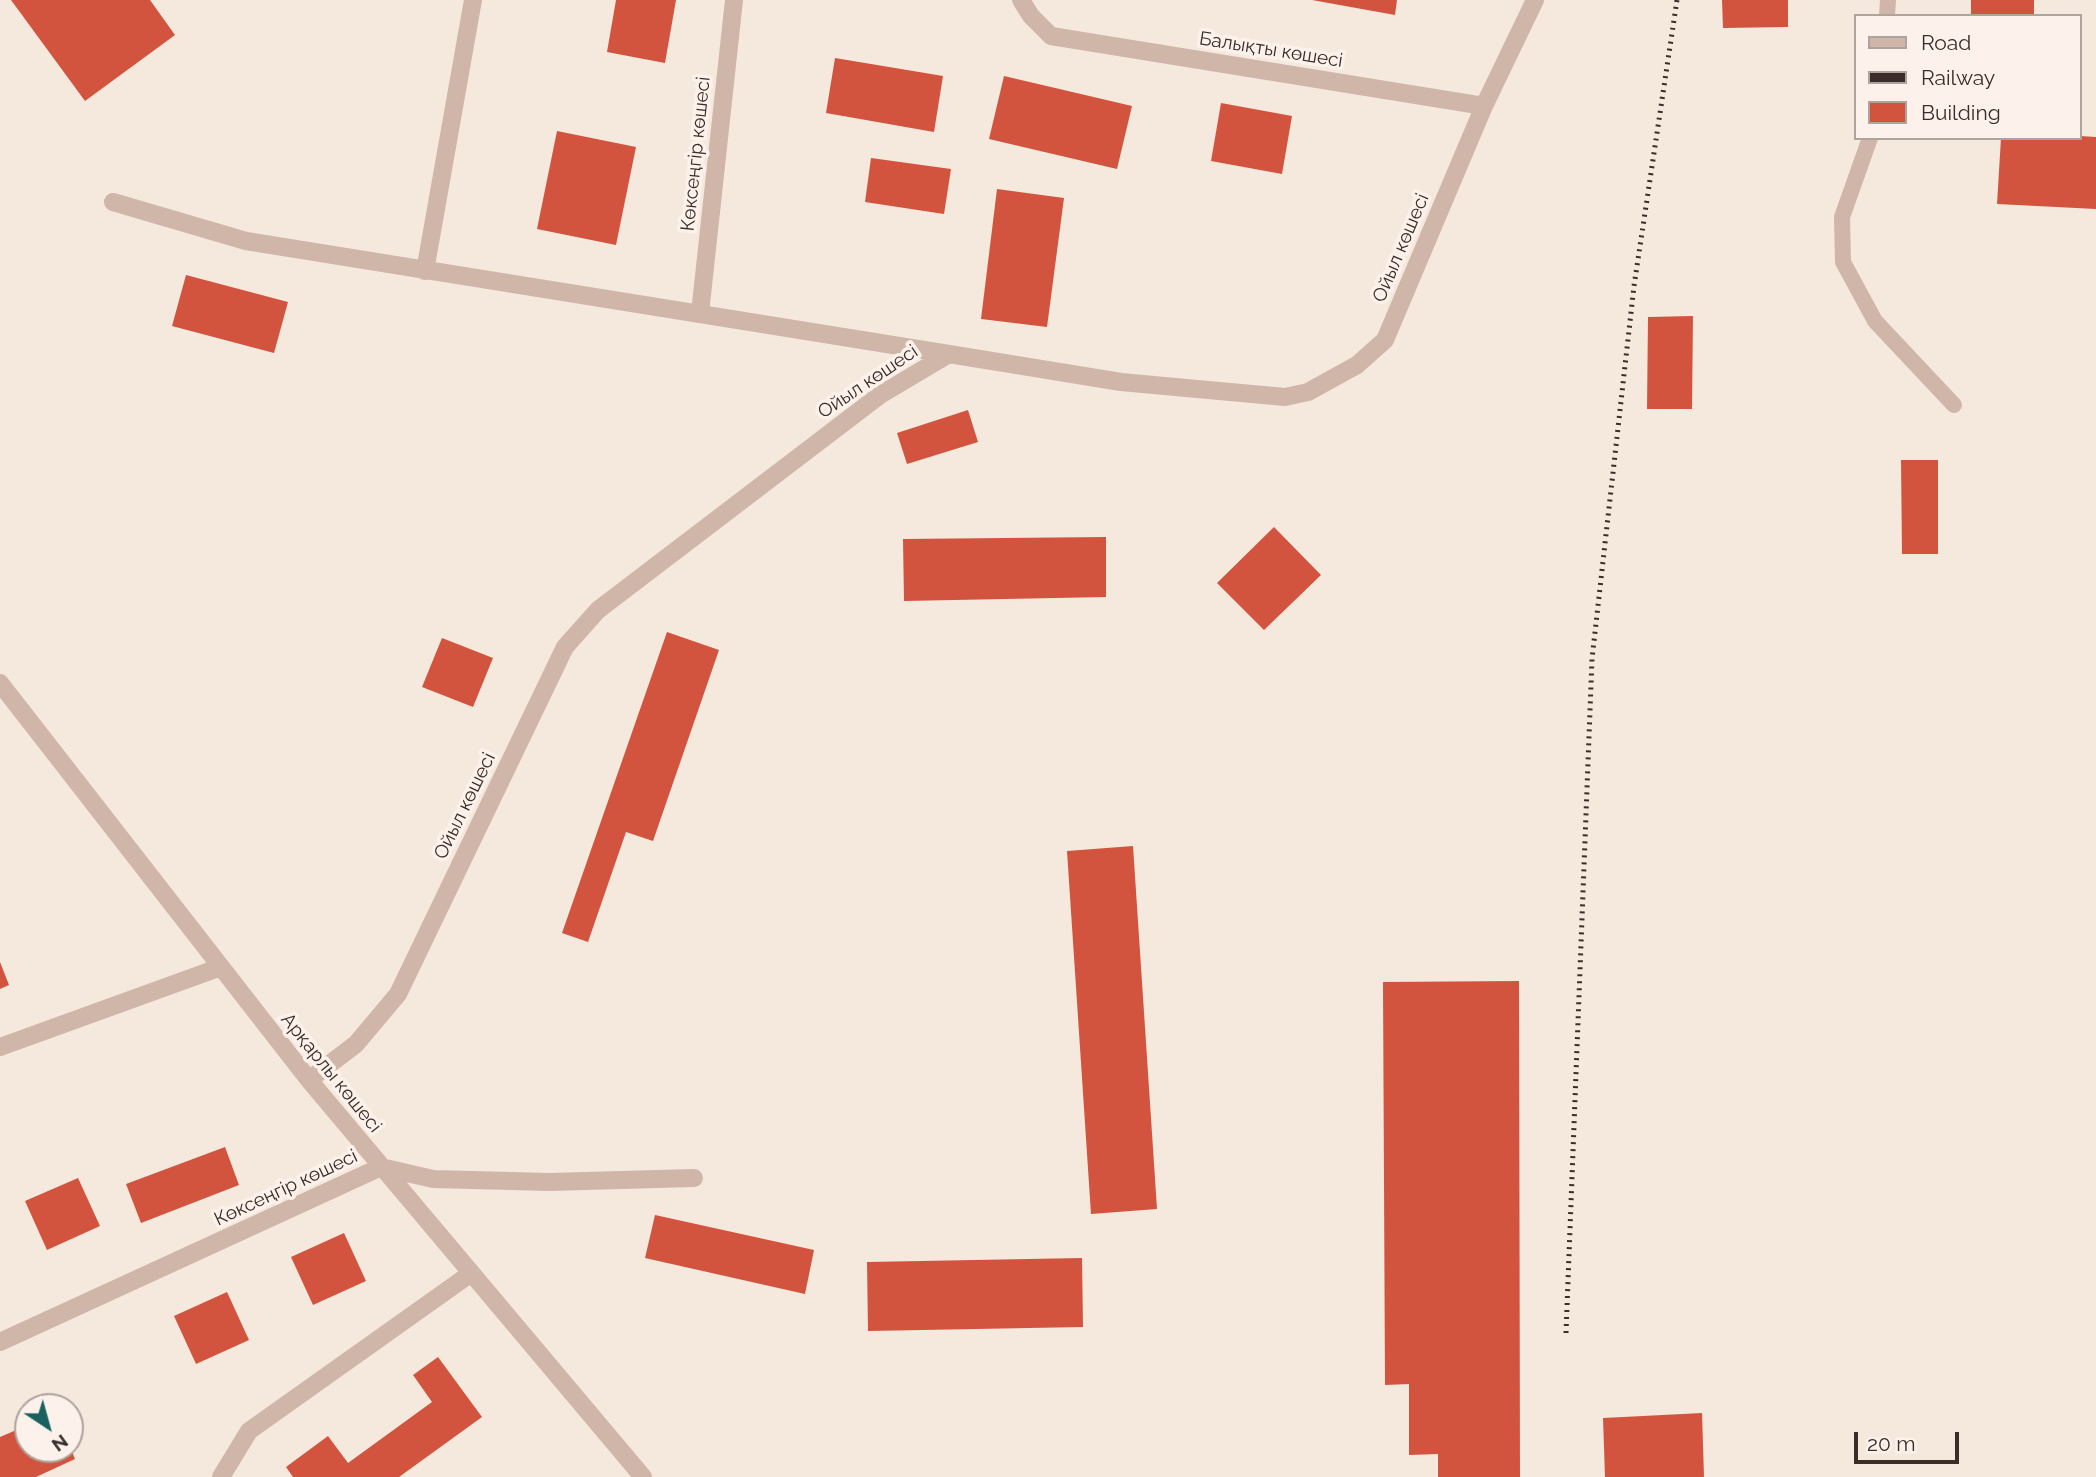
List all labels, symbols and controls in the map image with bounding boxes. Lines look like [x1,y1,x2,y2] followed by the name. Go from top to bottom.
[1854,14,2082,140] legend
[1198,27,1344,73] street label: Балықты көшесі
[1921,30,1971,55] text: Road
[1921,65,1995,90] text: Railway
[677,76,715,232] street label: Көксеңгір көшесі
[1921,100,2001,125] text: Building
[1368,190,1434,306] street label: Ойыл көшесі
[814,340,922,424] street label: Ойыл көшесі
[429,749,501,863] street label: Ойыл көшесі
[276,1009,386,1137] street label: Арқарлы көшесі
[211,1145,361,1231] street label: Көксеңгір көшесі
[14,1393,84,1463] north arrow
[1858,1418,1963,1462] scale bar
[48,1430,72,1457] text: N
[1867,1431,1915,1456] text: 20 m

